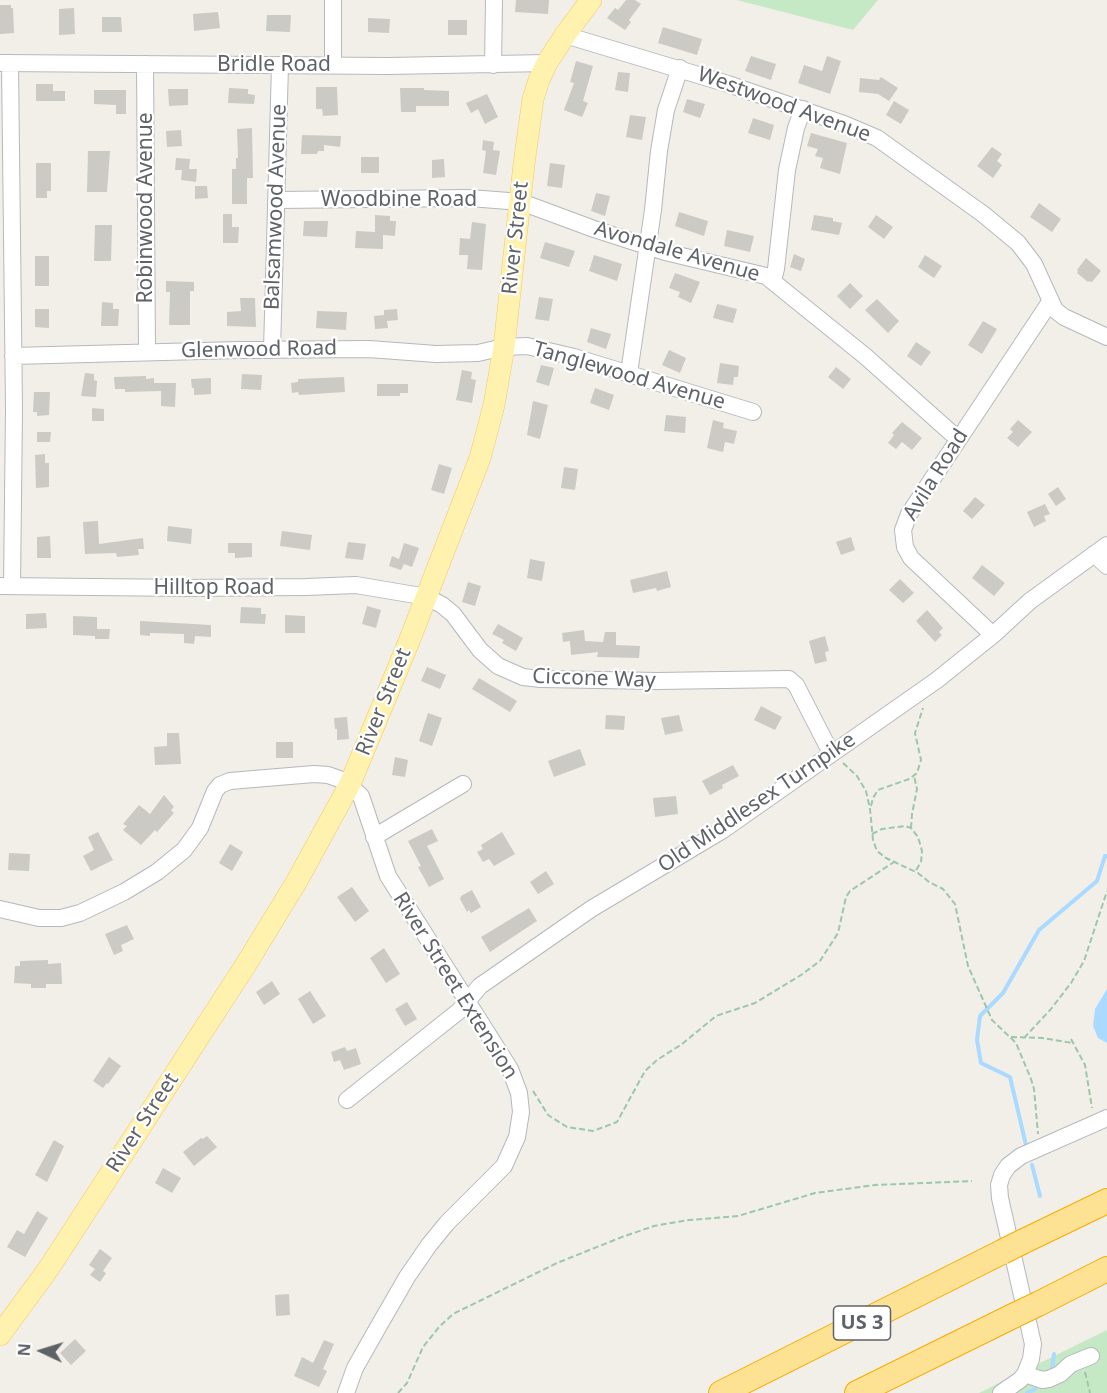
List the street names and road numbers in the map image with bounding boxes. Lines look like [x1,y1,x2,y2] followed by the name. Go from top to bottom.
[217,52,331,78] street label: Bridle Road
[694,62,874,148] street label: Westwood Avenue
[260,103,292,311] street label: Balsamwood Avenue
[133,112,159,304] street label: Robinwood Avenue
[498,180,534,296] street label: River Street
[321,187,477,213] street label: Woodbine Road
[591,216,763,288] street label: Avondale Avenue
[181,336,337,364] street label: Glenwood Road
[530,337,728,415] street label: Tanglewood Avenue
[898,425,974,525] street label: Avila Road
[154,575,274,601] street label: Hilltop Road
[351,645,417,759] street label: River Street
[532,664,656,694] street label: Ciccone Way
[654,728,860,878] street label: Old Middlesex Turnpike
[387,888,523,1084] street label: River Street Extension
[101,1068,185,1178] street label: River Street
[834,1306,890,1340] road number: US 3

